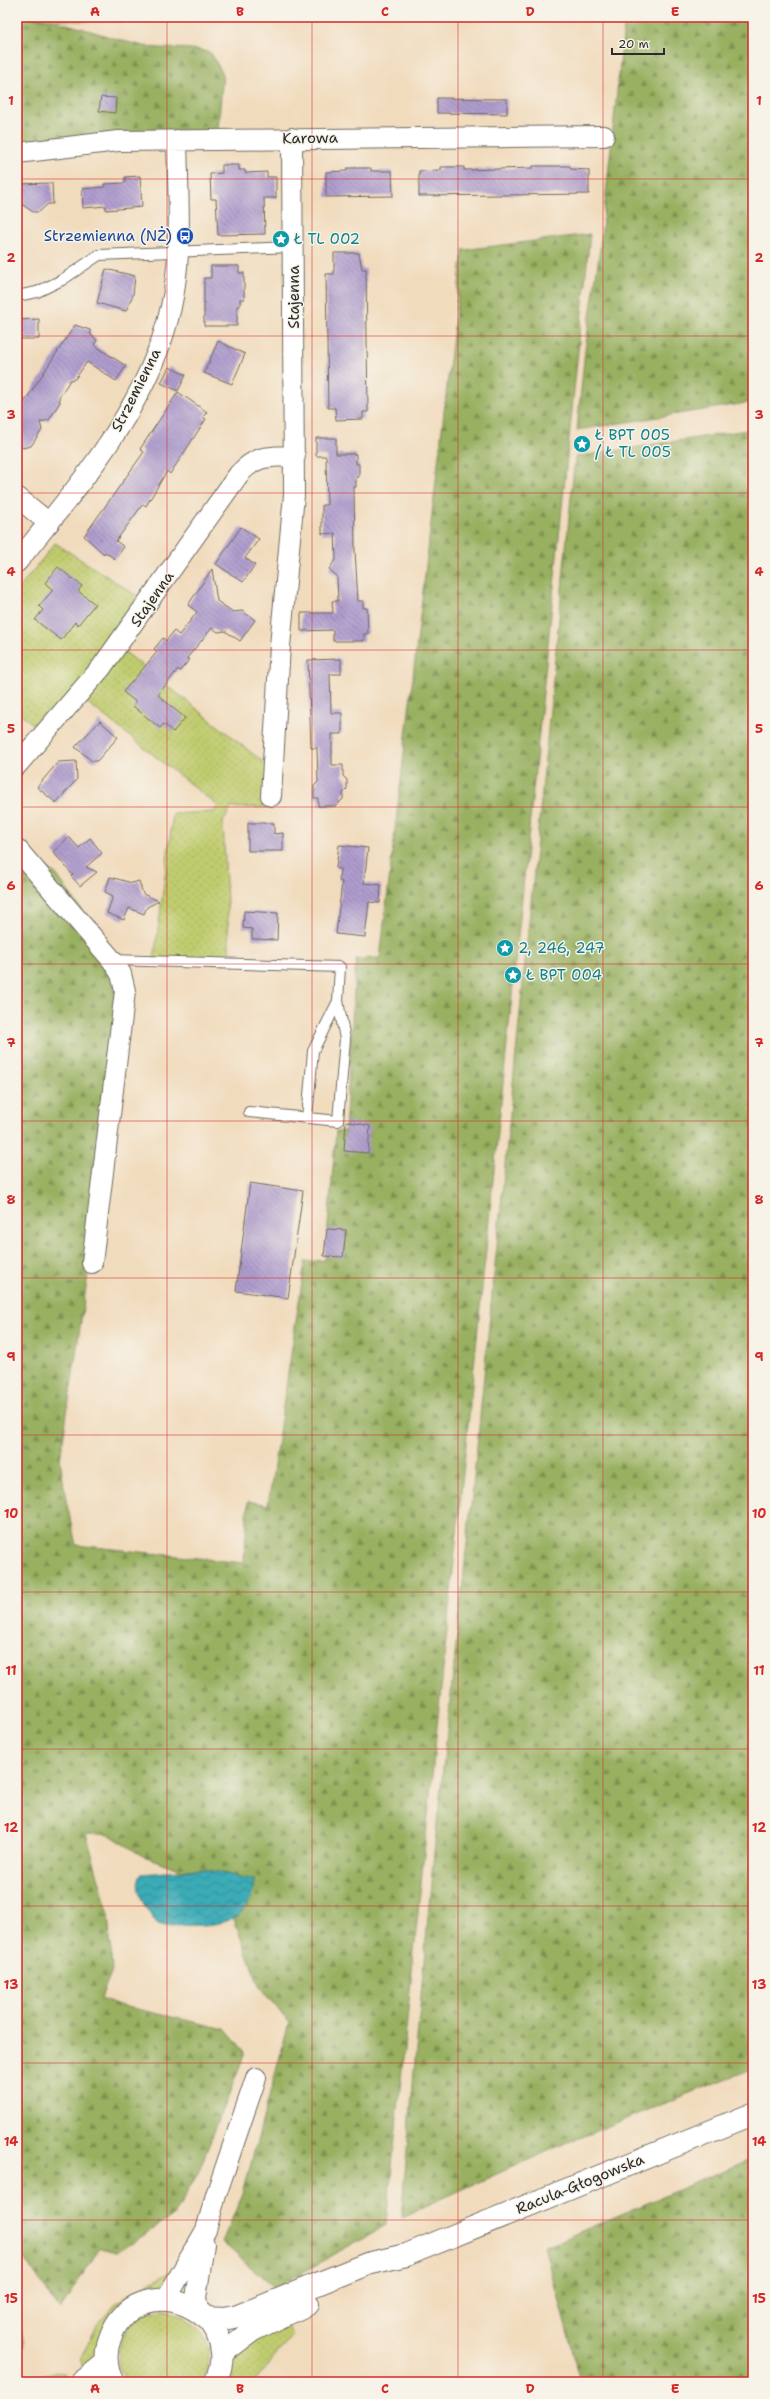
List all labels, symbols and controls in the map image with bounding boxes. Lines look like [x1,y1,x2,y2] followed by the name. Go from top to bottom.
[90,3,100,20] text: A
[236,3,244,20] text: B
[381,3,389,20] text: C
[525,3,535,20] text: D
[671,3,680,20] text: E
[612,30,664,56] scale bar
[618,36,649,52] text: 20 m
[8,92,14,109] text: 1
[756,92,762,109] text: 1
[282,128,339,148] street label: Karowa
[44,226,172,246] place label: Strzemienna (NŻ)
[175,226,195,246] bus stop icon: Strzemienna (NŻ)
[271,229,291,249] place icon: Ł TL 002
[293,229,360,249] place label: Ł TL 002
[6,249,16,266] text: 2
[754,249,764,266] text: 2
[284,265,304,329] street label: Stajenna
[106,344,166,435] street label: Strzemienna
[6,406,16,423] text: 3
[754,406,764,423] text: 3
[594,425,671,462] place label: Ł BPT 005 / Ł TL 005
[572,434,592,454] place icon: Ł BPT 005 / Ł TL 005
[6,563,16,580] text: 4
[754,563,764,580] text: 4
[126,567,179,631] street label: Stajenna
[7,720,15,737] text: 5
[755,720,763,737] text: 5
[6,877,16,894] text: 6
[754,877,764,894] text: 6
[495,938,515,958] place icon: 2, 246, 247
[518,938,605,958] place label: 2, 246, 247
[503,965,523,985] place icon: Ł BPT 004
[525,965,602,985] place label: Ł BPT 004
[6,1034,16,1051] text: 7
[754,1034,764,1051] text: 7
[6,1191,16,1208] text: 8
[754,1191,764,1208] text: 8
[6,1348,16,1365] text: 9
[754,1348,764,1365] text: 9
[4,1505,18,1522] text: 10
[752,1505,766,1522] text: 10
[5,1662,17,1679] text: 11
[753,1662,765,1679] text: 11
[4,1819,18,1836] text: 12
[752,1819,766,1836] text: 12
[4,1976,18,1993] text: 13
[752,1976,766,1993] text: 13
[4,2133,18,2150] text: 14
[752,2133,766,2150] text: 14
[513,2149,648,2219] street label: Racula-Głogowska
[4,2290,18,2307] text: 15
[752,2290,766,2307] text: 15
[90,2380,100,2397] text: A
[236,2380,244,2397] text: B
[381,2380,389,2397] text: C
[525,2380,535,2397] text: D
[671,2380,680,2397] text: E

